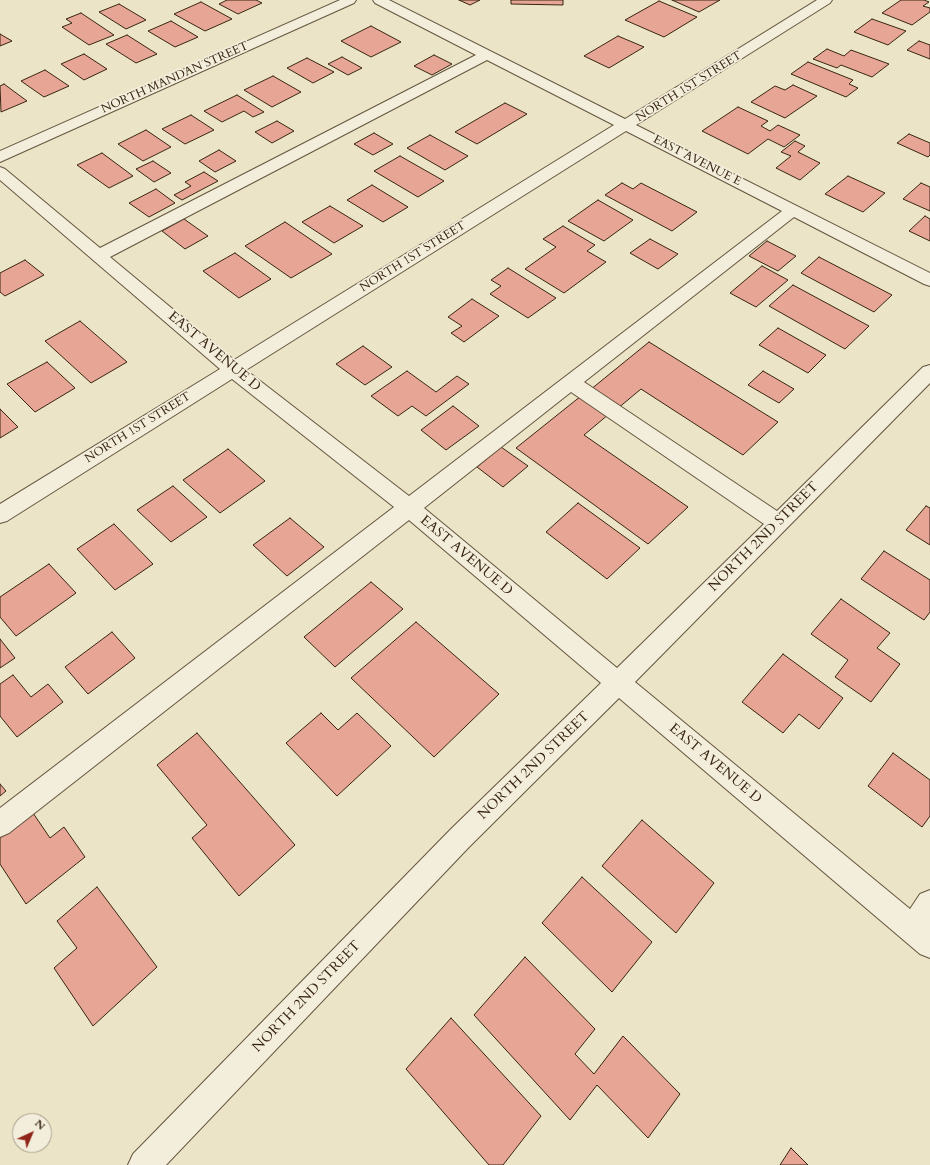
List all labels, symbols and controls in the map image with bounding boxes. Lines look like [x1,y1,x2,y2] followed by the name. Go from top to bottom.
[99,39,251,117] street label: NORTH MANDAN STREET
[633,49,745,125] street label: NORTH 1ST STREET
[651,133,743,189] street label: EAST AVENUE E
[357,219,469,295] street label: NORTH 1ST STREET
[164,308,264,396] street label: EAST AVENUE D
[82,390,194,466] street label: NORTH 1ST STREET
[706,479,822,595] street label: NORTH 2ND STREET
[416,512,516,600] street label: EAST AVENUE D
[475,708,593,824] street label: NORTH 2ND STREET
[665,720,765,808] street label: EAST AVENUE D
[249,938,365,1056] street label: NORTH 2ND STREET
[12,1113,52,1153] north arrow
[31,1116,49,1133] text: N

